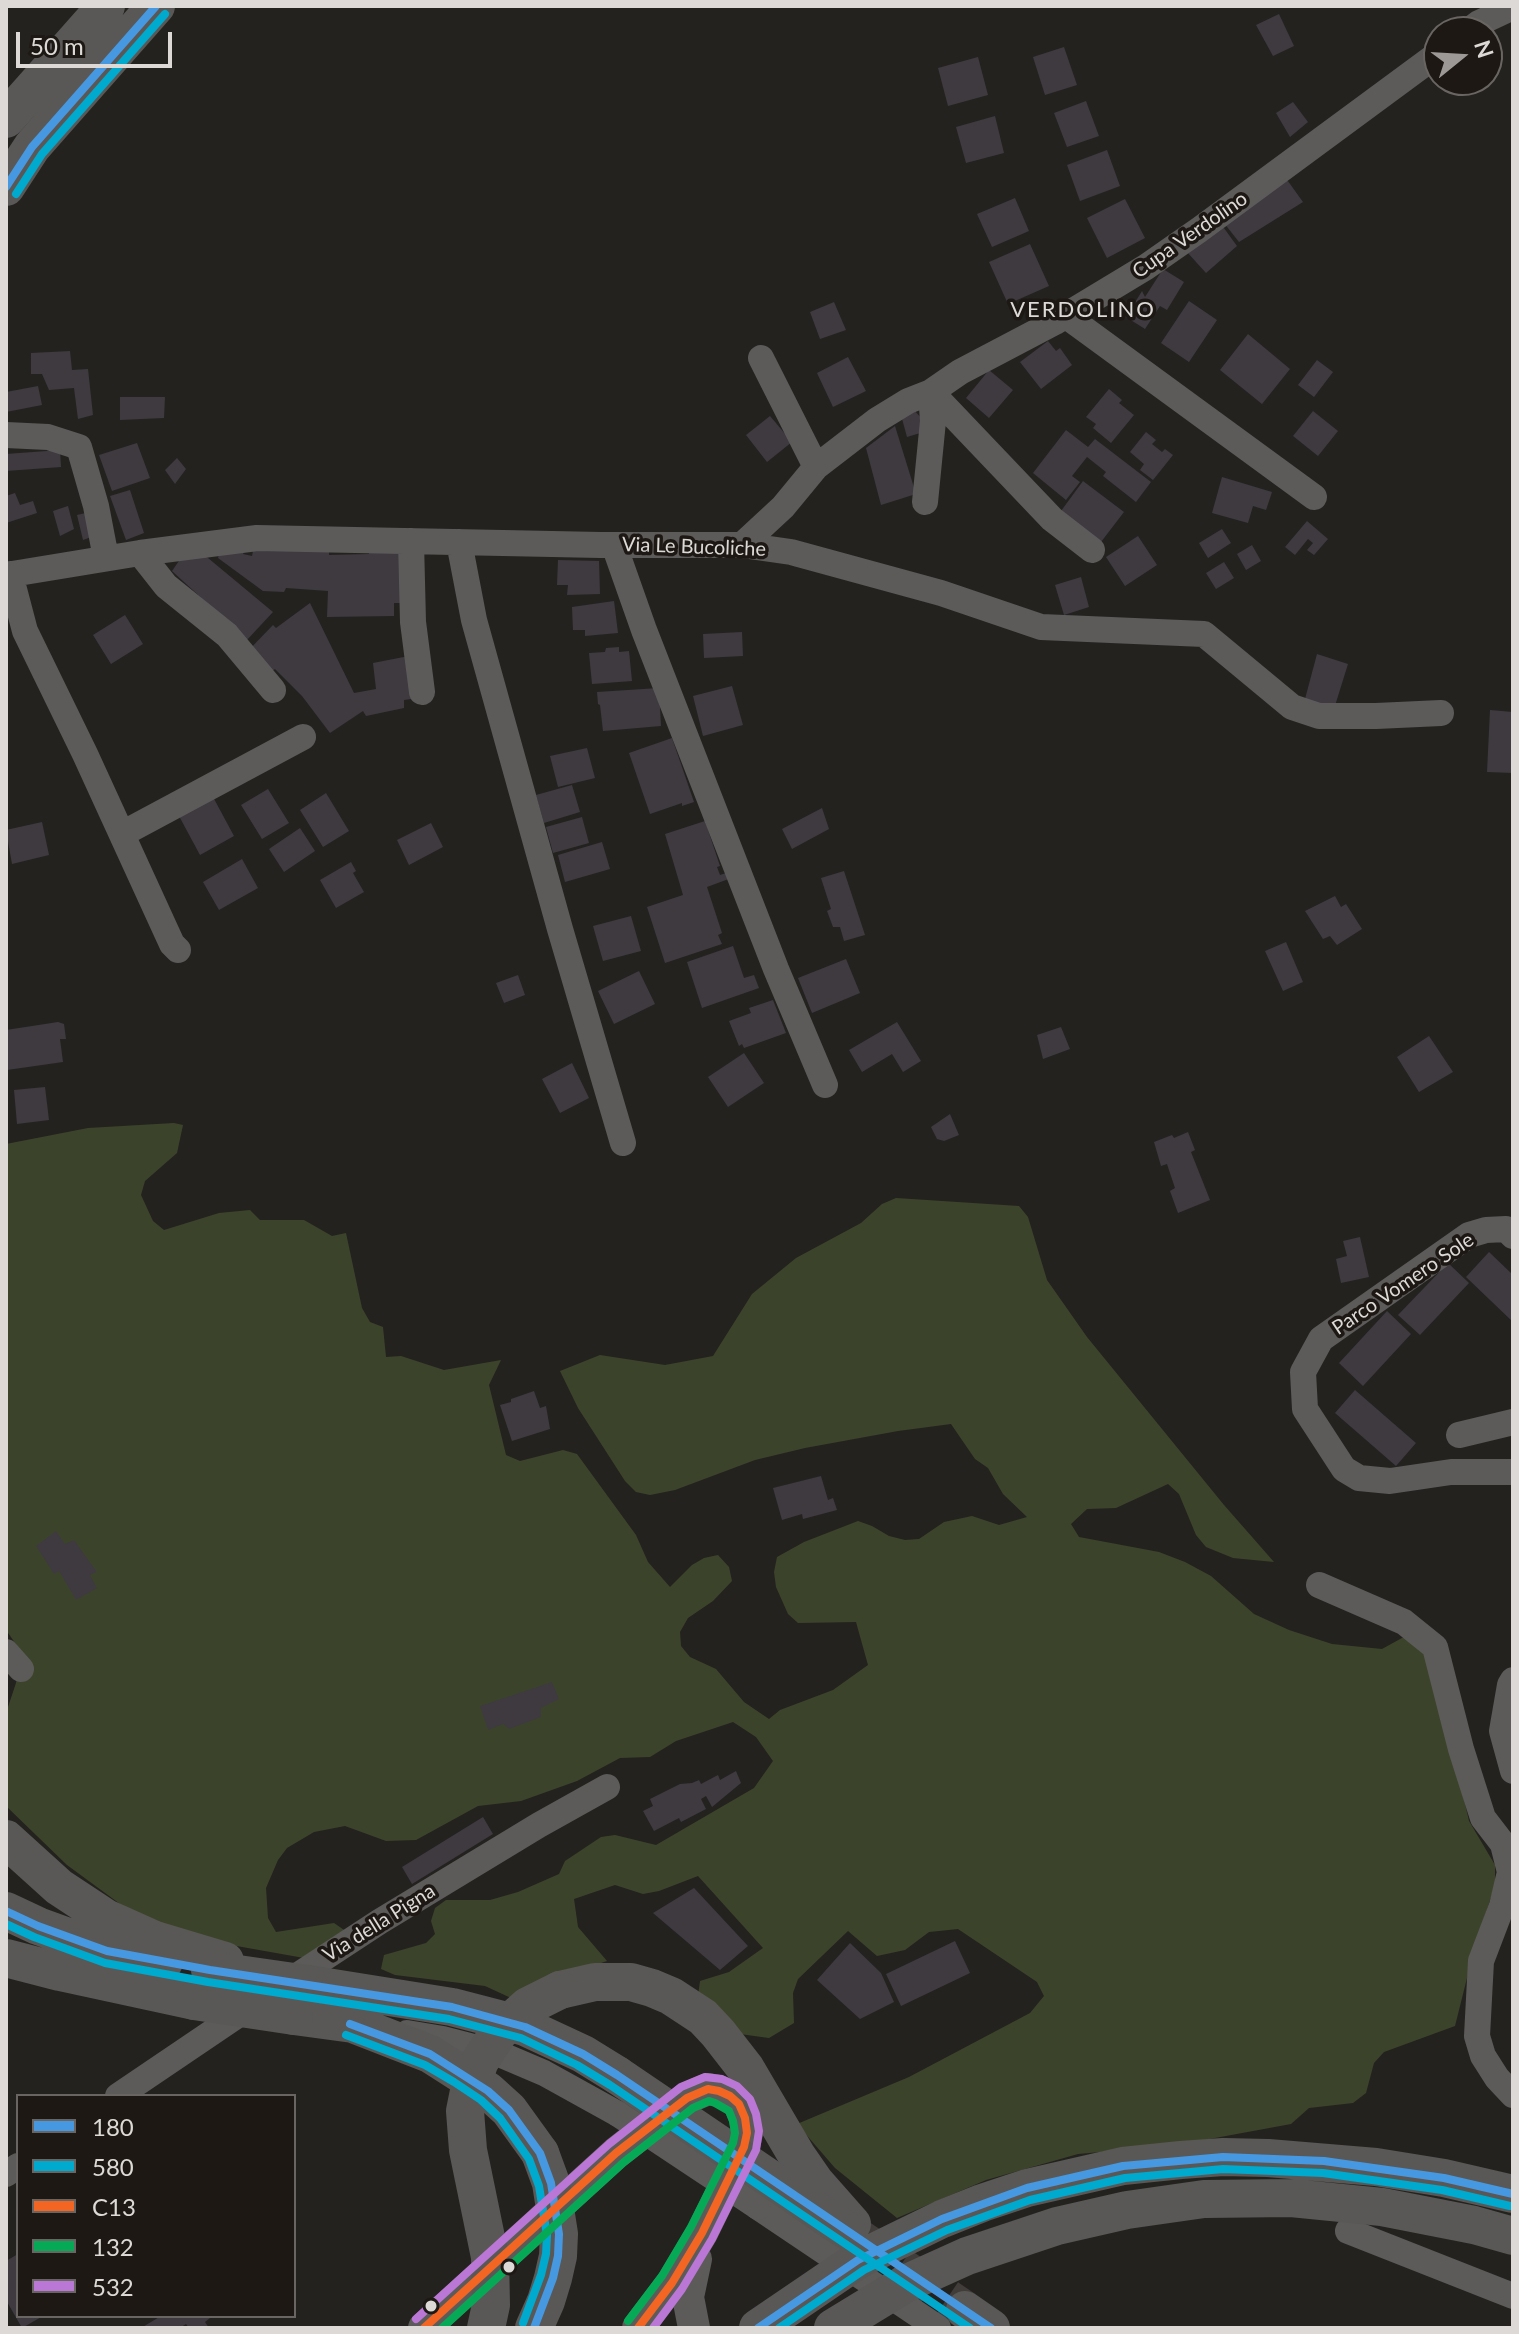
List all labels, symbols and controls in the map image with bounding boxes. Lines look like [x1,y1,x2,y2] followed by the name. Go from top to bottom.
[20,16,176,66] scale bar
[1423,16,1503,96] north arrow
[30,31,84,60] text: 50 m
[1469,37,1500,61] text: N
[1128,187,1252,283] street label: Cupa Verdolino
[1010,297,1156,323] district label: VERDOLINO
[622,532,766,562] street label: Via Le Bucoliche
[1328,1228,1478,1340] street label: Parco Vomero Sole
[318,1879,440,1967] street label: Via della Pigna
[16,2094,296,2318] legend
[92,2112,134,2141] text: 180
[92,2152,134,2181] text: 580
[92,2192,136,2221] text: C13
[92,2232,134,2261] text: 132
[501,2259,517,2275] unlabelled marker
[92,2272,134,2301] text: 532
[423,2298,439,2314] unlabelled marker

